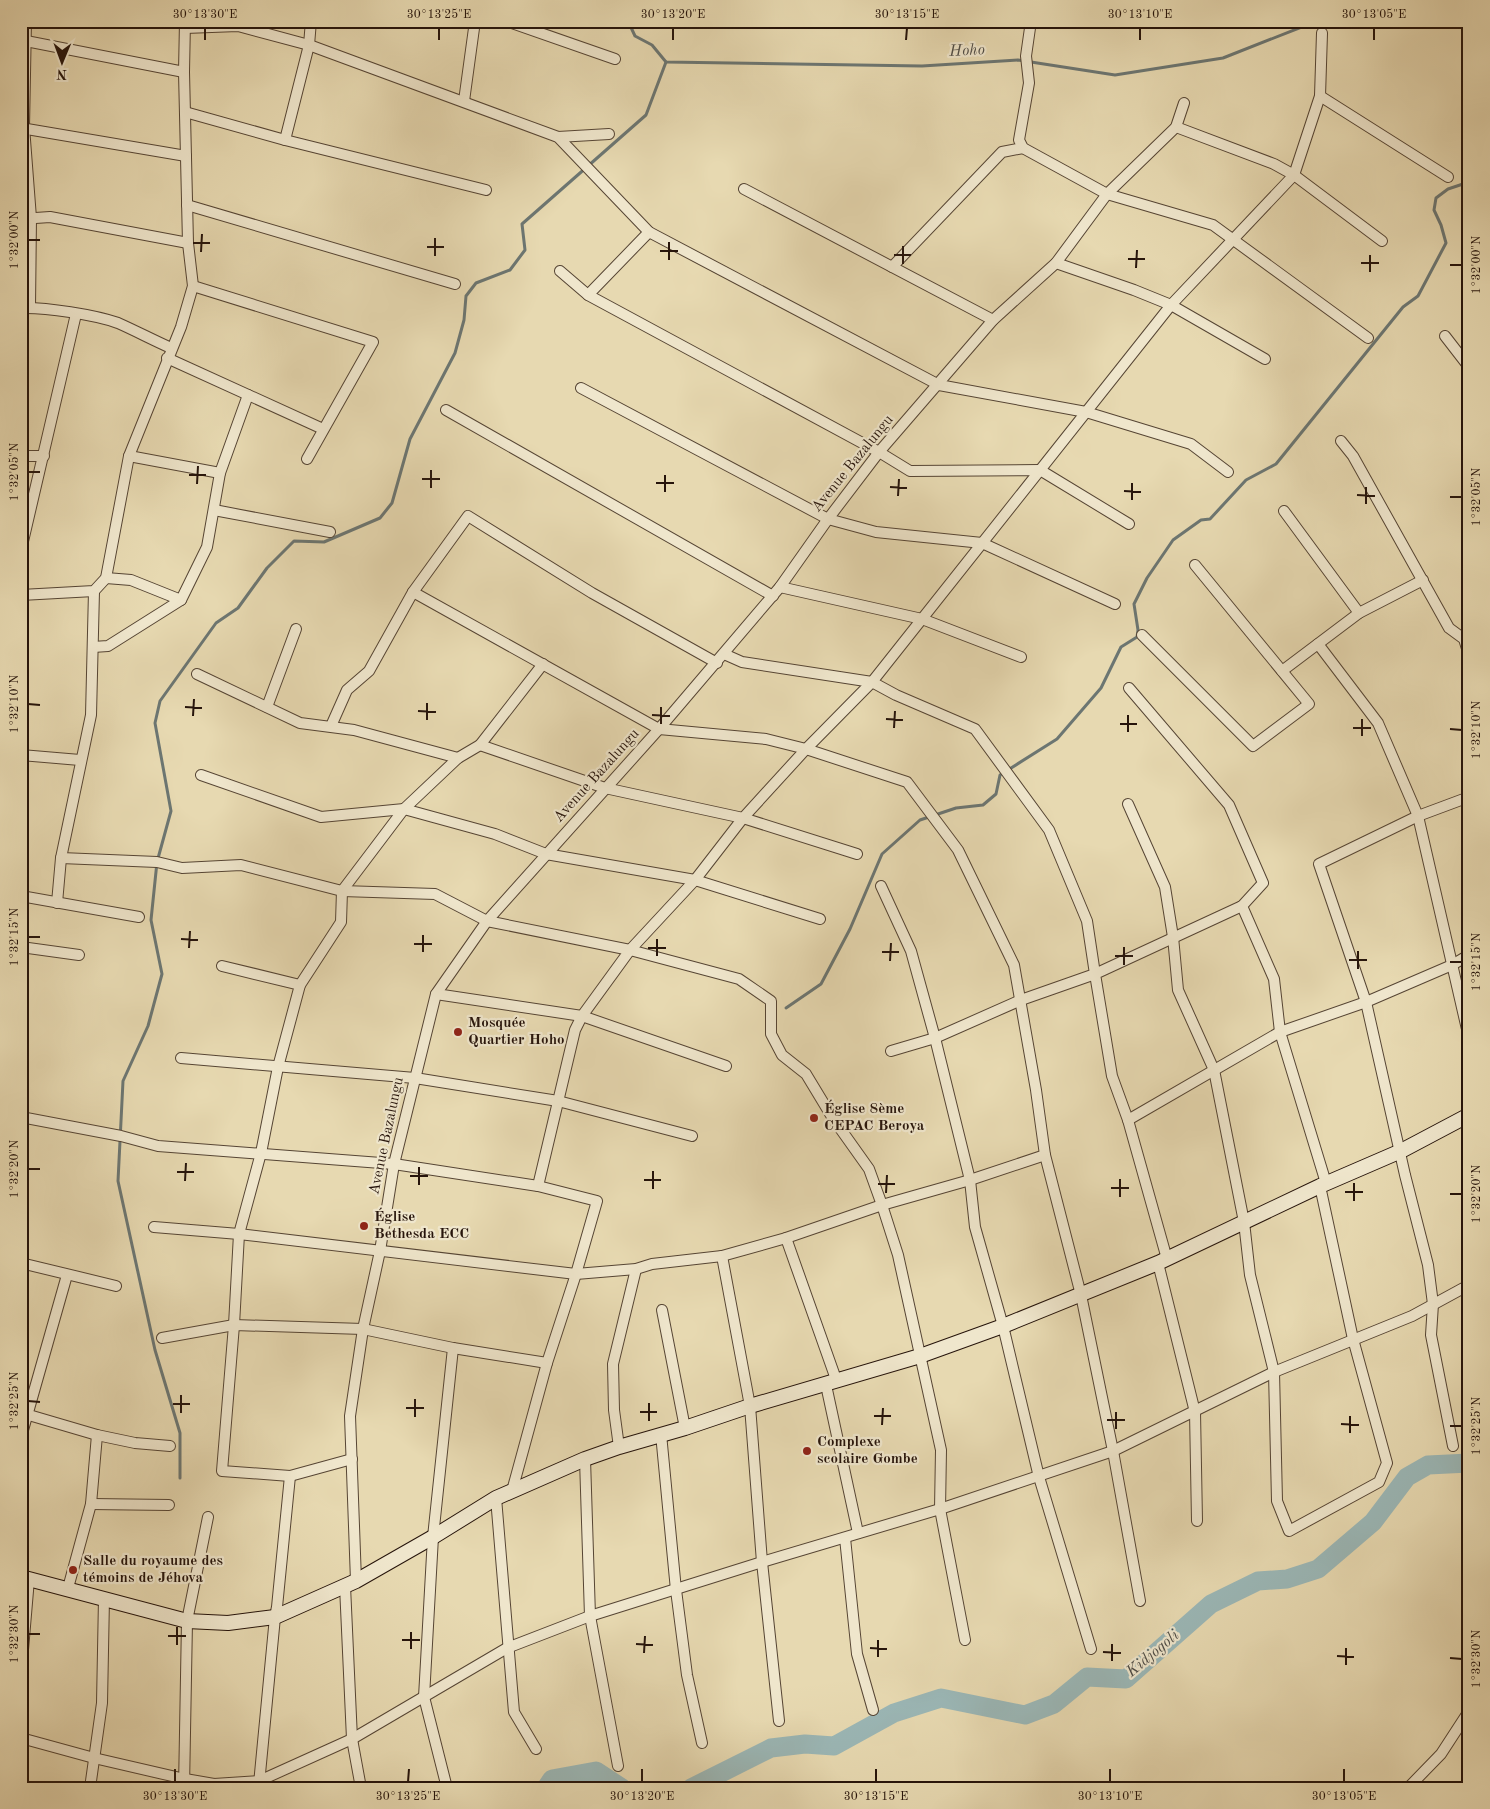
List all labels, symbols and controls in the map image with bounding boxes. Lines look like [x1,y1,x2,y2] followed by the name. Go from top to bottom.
[407,8,471,21] text: 30°13'25"E
[875,8,939,21] text: 30°13'15"E
[1342,8,1406,21] text: 30°13'05"E
[173,9,237,21] text: 30°13'30"E
[641,9,705,21] text: 30°13'20"E
[1108,9,1172,21] text: 30°13'10"E
[38,38,88,88] north arrow
[948,42,985,60] water label: Hoho
[56,67,67,81] text: N
[9,211,21,269] text: 1°32'00"N
[1471,236,1483,294] text: 1°32'00"N
[809,413,897,515] street label: Avenue Bazalungu
[8,443,21,501] text: 1°32'05"N
[1470,468,1483,526] text: 1°32'05"N
[9,675,21,733] text: 1°32'10"N
[1471,701,1483,759] text: 1°32'10"N
[551,726,643,826] street label: Avenue Bazalungu
[8,908,21,966] text: 1°32'15"N
[1470,933,1483,991] text: 1°32'15"N
[468,1016,565,1048] place label: Mosquée Quartier Hoho
[452,1026,464,1038] marker: Mosquée Quartier Hoho
[367,1076,407,1196] street label: Avenue Bazalungu
[824,1099,925,1134] place label: Église 8ème CEPAC Beroya
[808,1112,820,1124] marker: Église 8ème CEPAC Beroya
[9,1140,21,1198] text: 1°32'20"N
[1471,1165,1483,1223] text: 1°32'20"N
[374,1207,469,1242] place label: Église Bethesda ECC
[358,1220,370,1232] marker: Église Bethesda ECC
[8,1372,21,1430] text: 1°32'25"N
[1470,1397,1483,1455] text: 1°32'25"N
[817,1435,918,1467] place label: Complexe scolaire Gombe
[801,1445,813,1457] marker: Complexe scolaire Gombe
[83,1554,223,1586] place label: Salle du royaume des témoins de Jéhova
[67,1564,79,1576] marker: Salle du royaume des témoins de Jéhova
[9,1605,21,1663] text: 1°32'30"N
[1123,1627,1183,1681] water label: Kidjogoli
[1471,1630,1483,1688] text: 1°32'30"N
[376,1790,440,1803] text: 30°13'25"E
[844,1790,908,1803] text: 30°13'15"E
[1312,1790,1376,1803] text: 30°13'05"E
[143,1791,207,1803] text: 30°13'30"E
[610,1791,674,1803] text: 30°13'20"E
[1078,1791,1142,1803] text: 30°13'10"E

